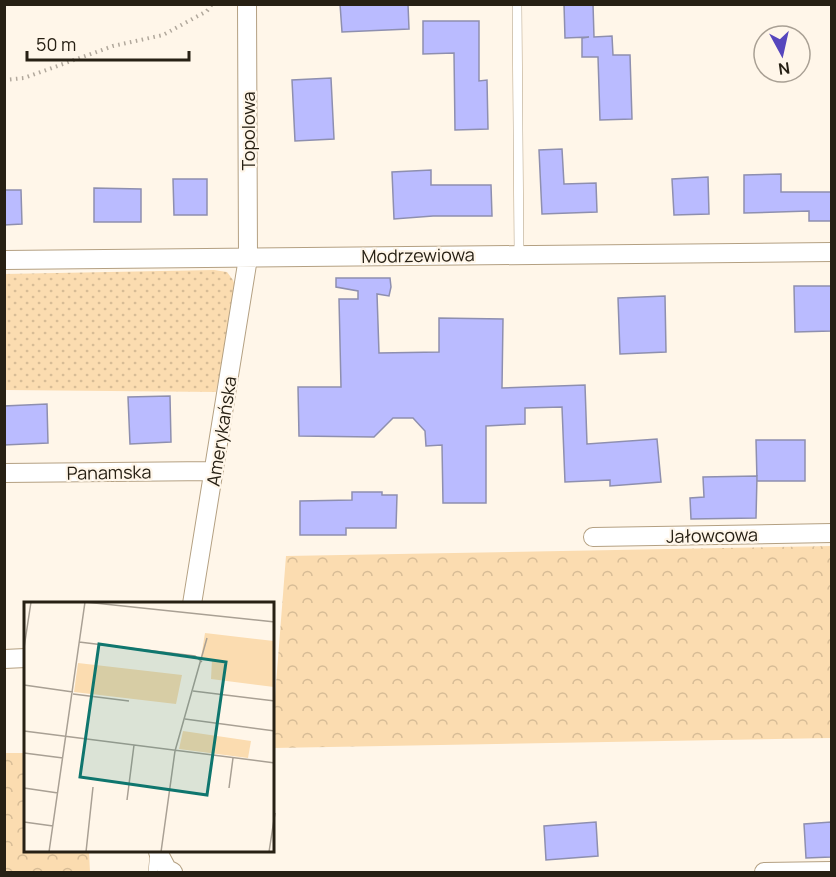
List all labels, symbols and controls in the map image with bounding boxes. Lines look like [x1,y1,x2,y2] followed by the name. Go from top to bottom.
[27,24,189,62] scale bar
[752,24,812,84] north arrow
[36,32,76,56] text: 50 m
[777,57,791,81] text: N
[236,91,260,171] street label: Topolowa
[361,242,475,268] street label: Modrzewiowa
[200,374,242,488] street label: Amerykańska
[66,459,152,485] street label: Panamska
[666,522,758,548] street label: Jałowcowa
[24,602,274,853] inset map

